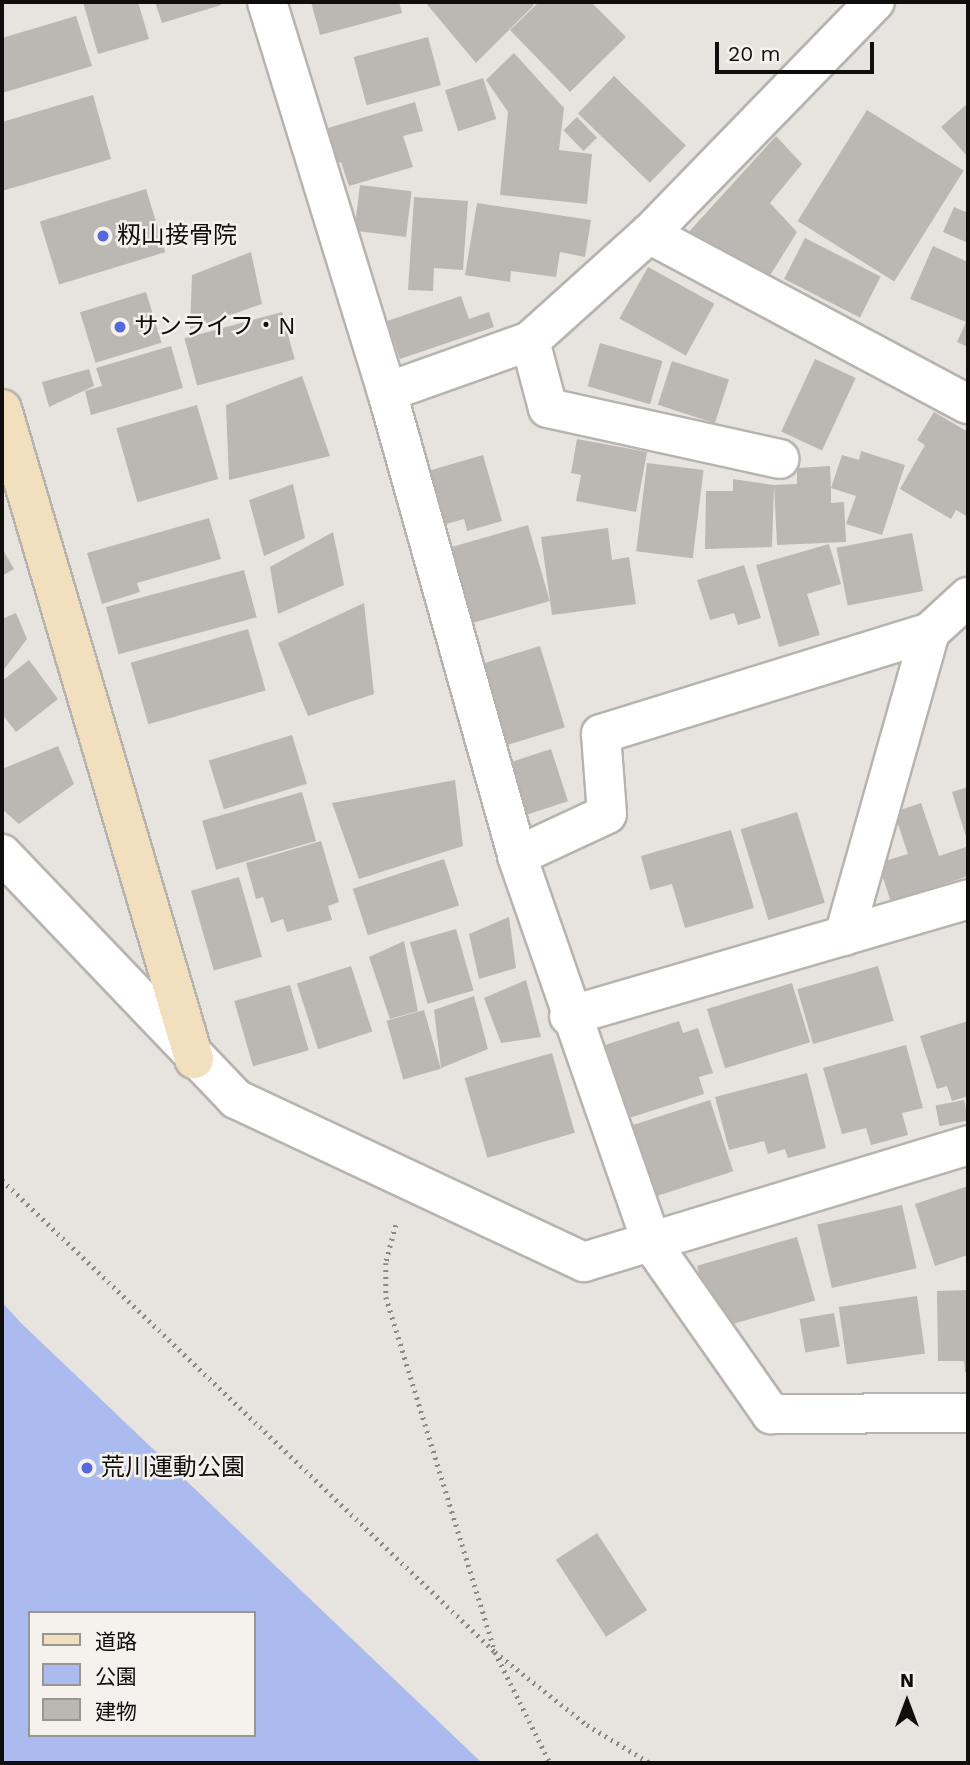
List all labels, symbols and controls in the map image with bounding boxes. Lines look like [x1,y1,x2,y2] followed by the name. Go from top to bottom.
[718,28,877,72] scale bar
[728,41,780,66] text: 20 m
[117,222,237,250] place label: 籾山接骨院
[95,228,111,244] marker: 籾山接骨院
[134,313,296,341] place label: サンライフ・N
[112,319,128,335] marker: サンライフ・N
[101,1454,245,1482] place label: 荒川運動公園
[79,1460,95,1476] marker: 荒川運動公園
[28,1611,256,1737] legend
[95,1629,137,1654] text: 道路
[95,1664,137,1689] text: 公園
[872,1667,942,1737] north arrow
[900,1669,914,1692] text: N
[95,1699,137,1724] text: 建物

